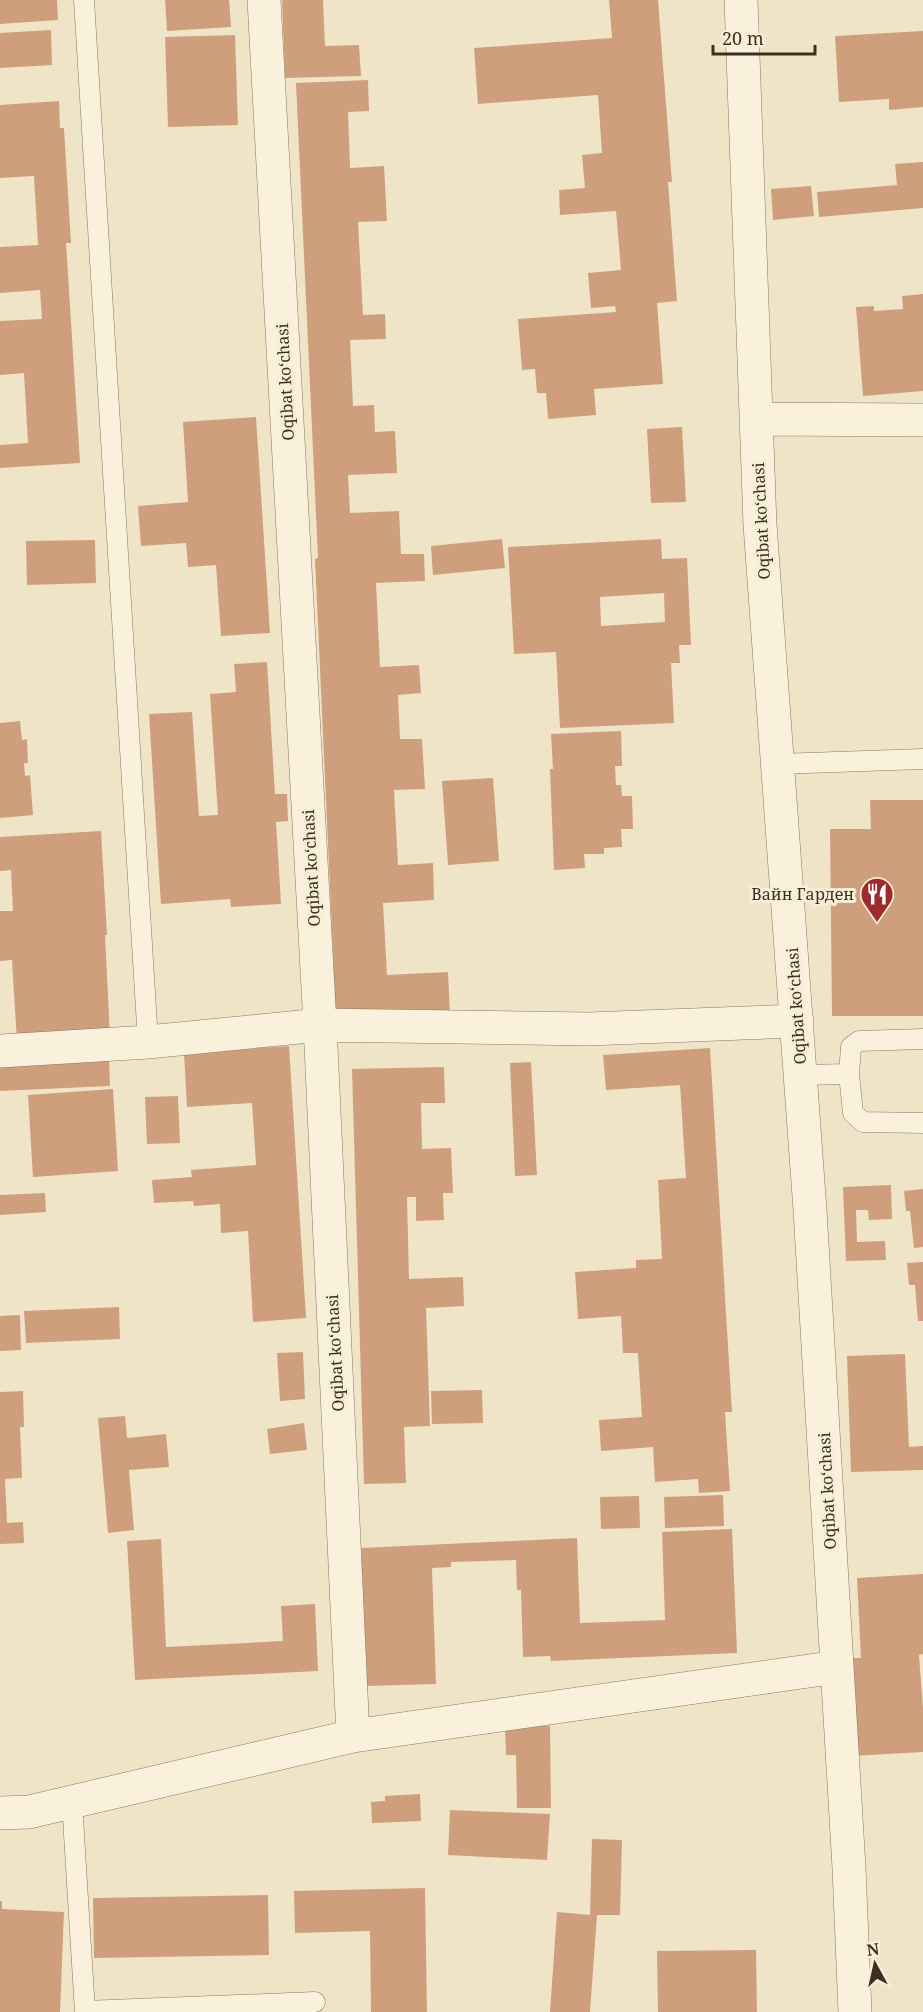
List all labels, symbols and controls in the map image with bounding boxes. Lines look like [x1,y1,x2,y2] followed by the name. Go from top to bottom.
[713,18,815,56] scale bar
[722,26,764,50] text: 20 m
[271,323,299,441] street label: Oqibat koʻchasi
[747,462,775,580] street label: Oqibat koʻchasi
[297,809,325,927] street label: Oqibat koʻchasi
[859,876,895,923] restaurant icon: Вайн Гарден
[751,883,854,905] place label: Вайн Гарден
[781,947,811,1065] street label: Oqibat koʻchasi
[321,1294,349,1412] street label: Oqibat koʻchasi
[813,1432,841,1550] street label: Oqibat koʻchasi
[845,1934,905,1994] north arrow
[865,1937,881,1961] text: N

